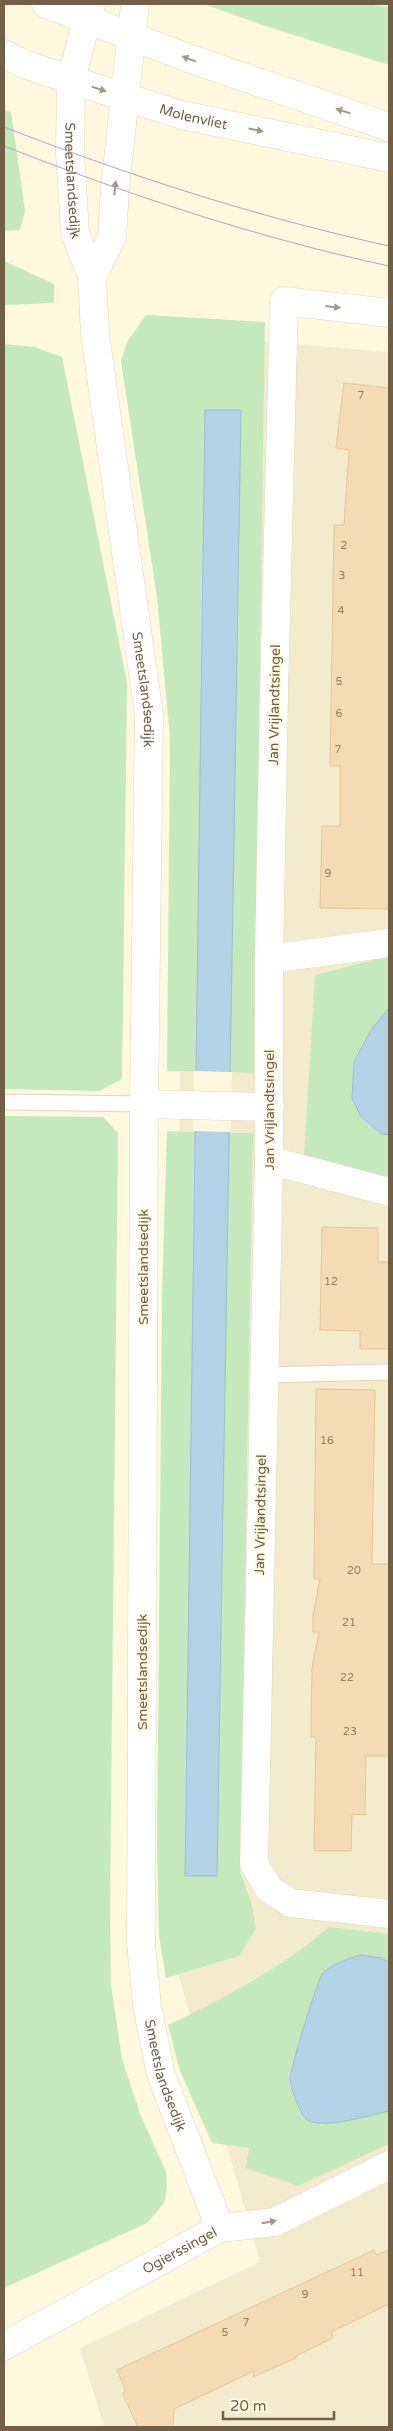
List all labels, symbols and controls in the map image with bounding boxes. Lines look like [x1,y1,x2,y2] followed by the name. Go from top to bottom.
[182,54,196,62] one-way arrow
[91,85,106,93] one-way arrow
[157,100,230,133] street label: Molenvliet
[335,107,350,115] one-way arrow
[61,122,85,242] street label: Smeetslandsedijk
[248,126,263,134] one-way arrow
[111,180,119,196] one-way arrow
[325,303,341,311] one-way arrow
[358,389,365,402] house number: 7
[341,539,348,552] house number: 2
[339,569,346,582] house number: 3
[338,604,345,617] house number: 4
[128,631,157,748] street label: Smeetslandsedijk
[265,644,284,766] street label: Jan Vrijlandtsingel
[336,675,343,688] house number: 5
[336,707,343,720] house number: 6
[335,743,342,756] house number: 7
[325,867,332,880] house number: 9
[261,1049,278,1171] street label: Jan Vrijlandtsingel
[135,1209,152,1325] street label: Smeetslandsedijk
[324,1275,338,1288] house number: 12
[320,1434,334,1447] house number: 16
[251,1454,270,1576] street label: Jan Vrijlandtsingel
[347,1564,361,1577] house number: 20
[134,1614,151,1730] street label: Smeetslandsedijk
[342,1616,356,1629] house number: 21
[340,1671,354,1684] house number: 22
[343,1725,357,1738] house number: 23
[141,2018,190,2134] street label: Smeetslandsedijk
[261,2218,277,2226] one-way arrow
[139,2223,220,2278] street label: Ogierssingel
[350,2266,364,2279] house number: 11
[302,2288,309,2301] house number: 9
[243,2316,250,2329] house number: 7
[222,2326,229,2339] house number: 5
[223,2388,334,2420] scale bar
[230,2397,267,2415] text: 20 m

